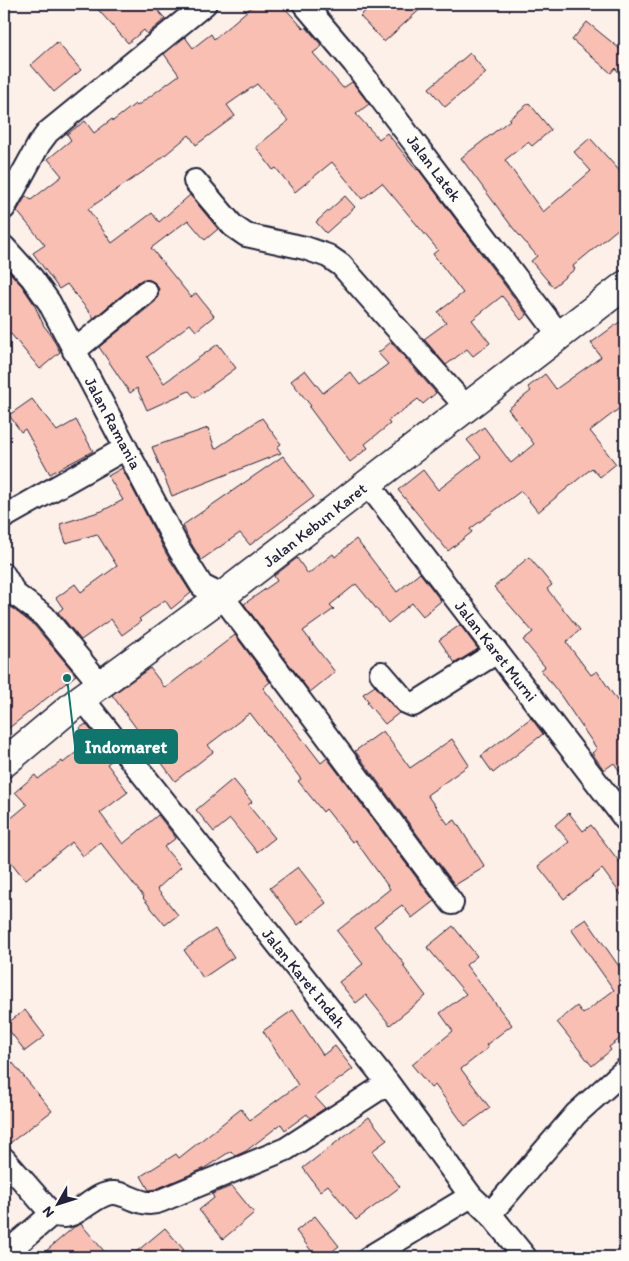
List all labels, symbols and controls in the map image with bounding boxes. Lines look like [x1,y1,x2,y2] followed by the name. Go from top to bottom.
[403,131,466,206] street label: Jalan Latek
[81,374,146,473] street label: Jalan Ramania
[260,479,370,571] street label: Jalan Kebun Karet
[451,597,541,705] street label: Jalan Karet Murni
[75,730,177,763] callout: Indomaret
[85,736,167,758] text: Indomaret
[258,925,350,1032] street label: Jalan Karet Indah
[32,1178,82,1228] north arrow
[39,1203,58,1221] text: N

